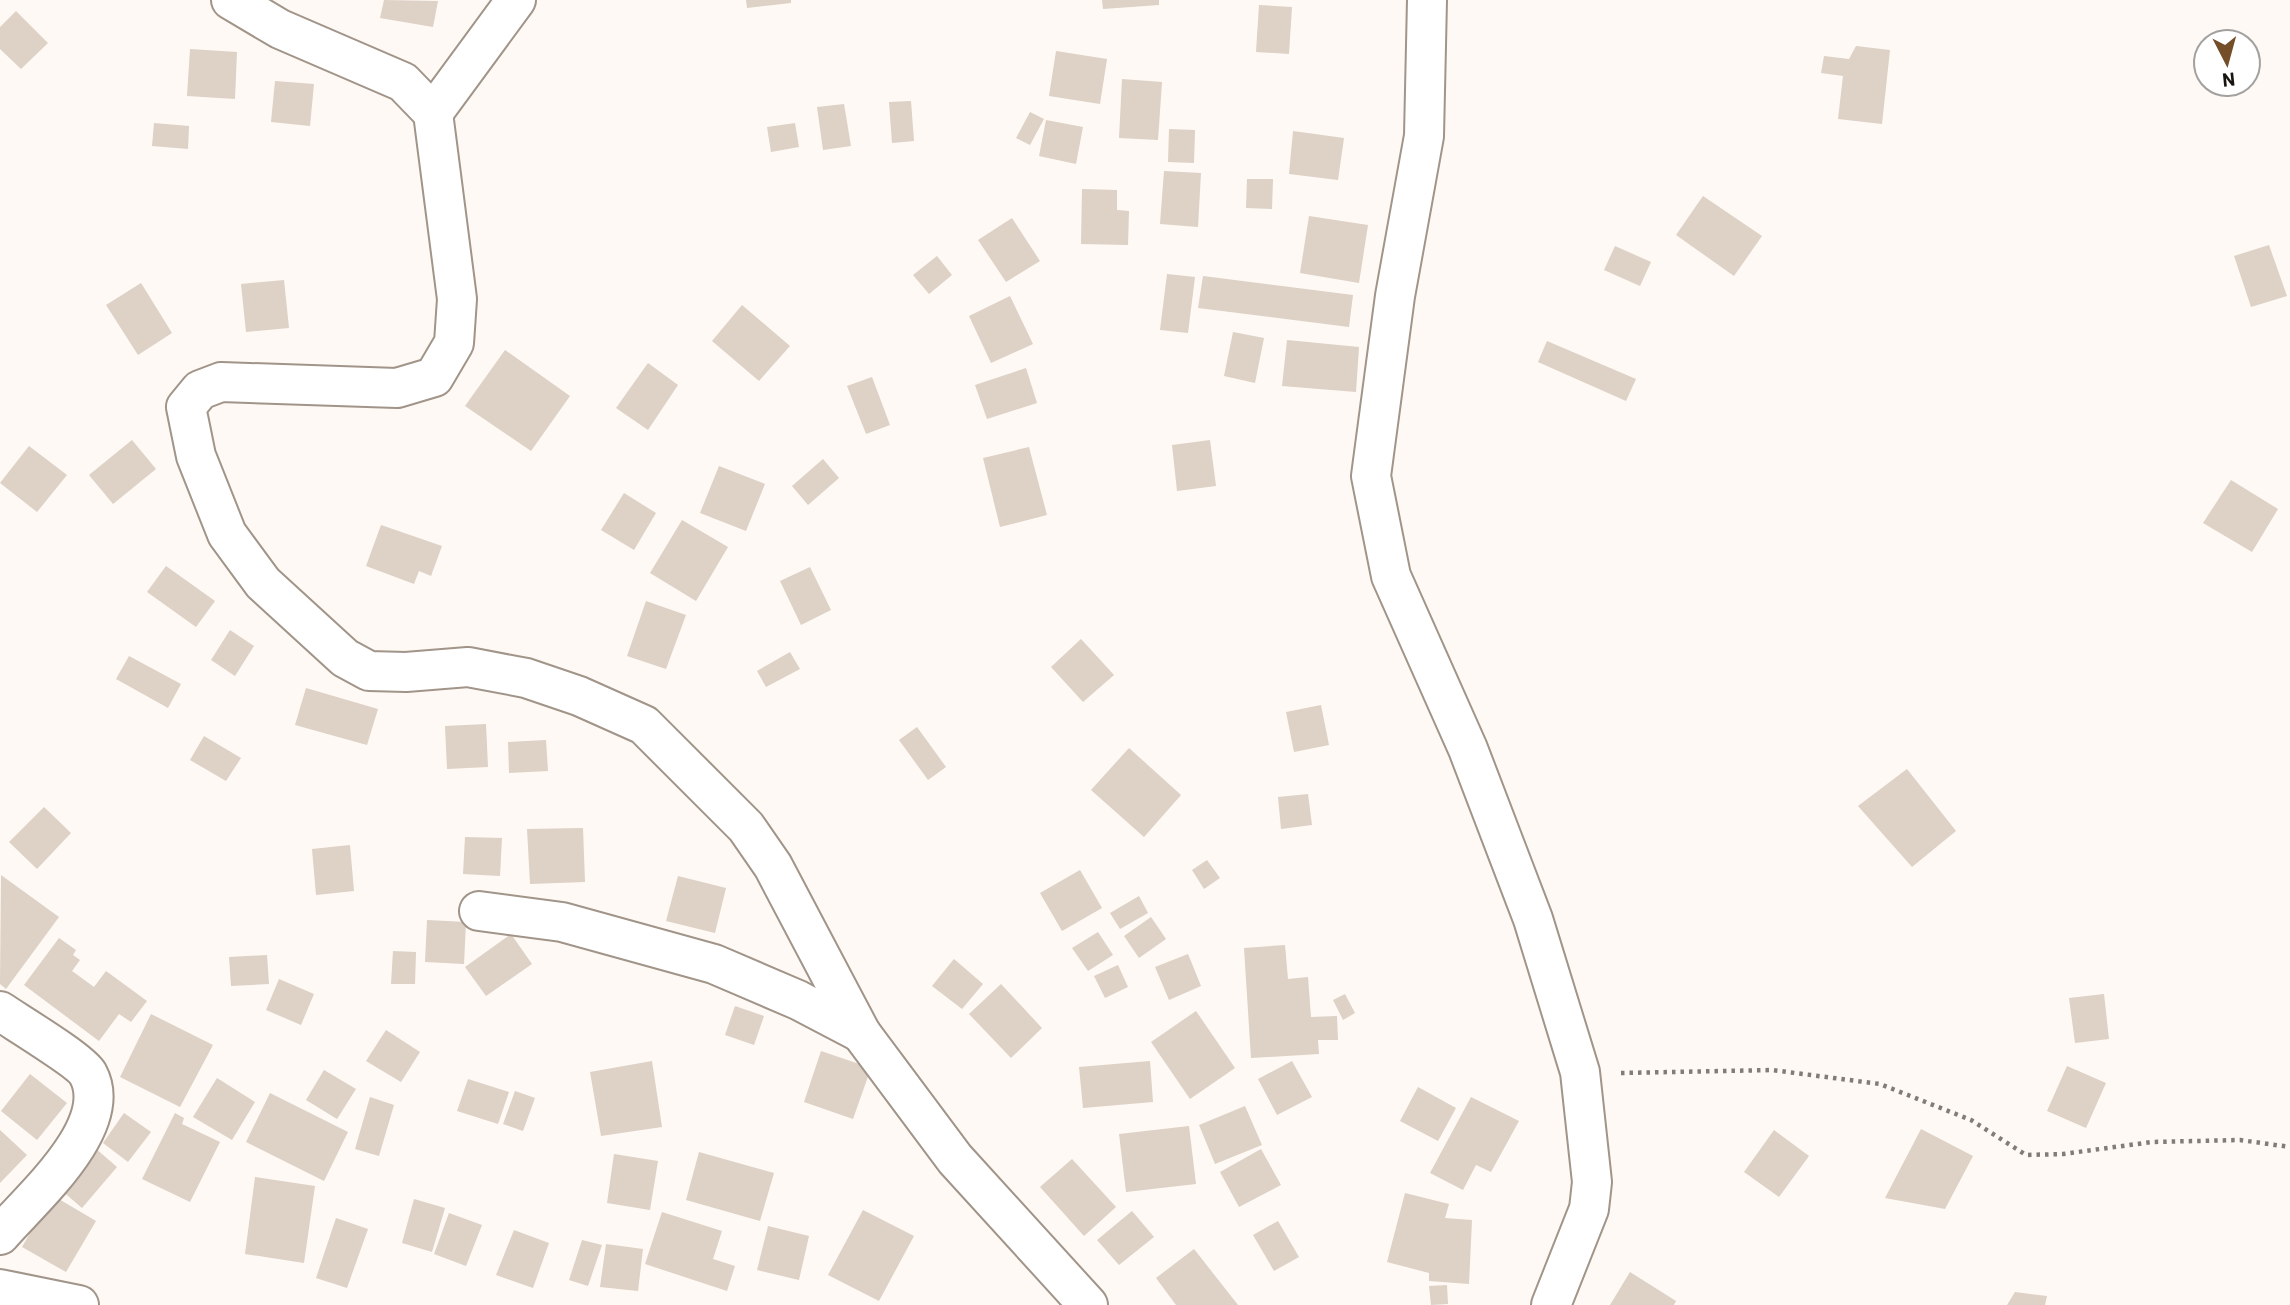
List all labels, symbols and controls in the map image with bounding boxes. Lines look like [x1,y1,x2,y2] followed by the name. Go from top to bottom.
[2192,28,2262,98] north arrow
[2221,68,2236,93] text: N

